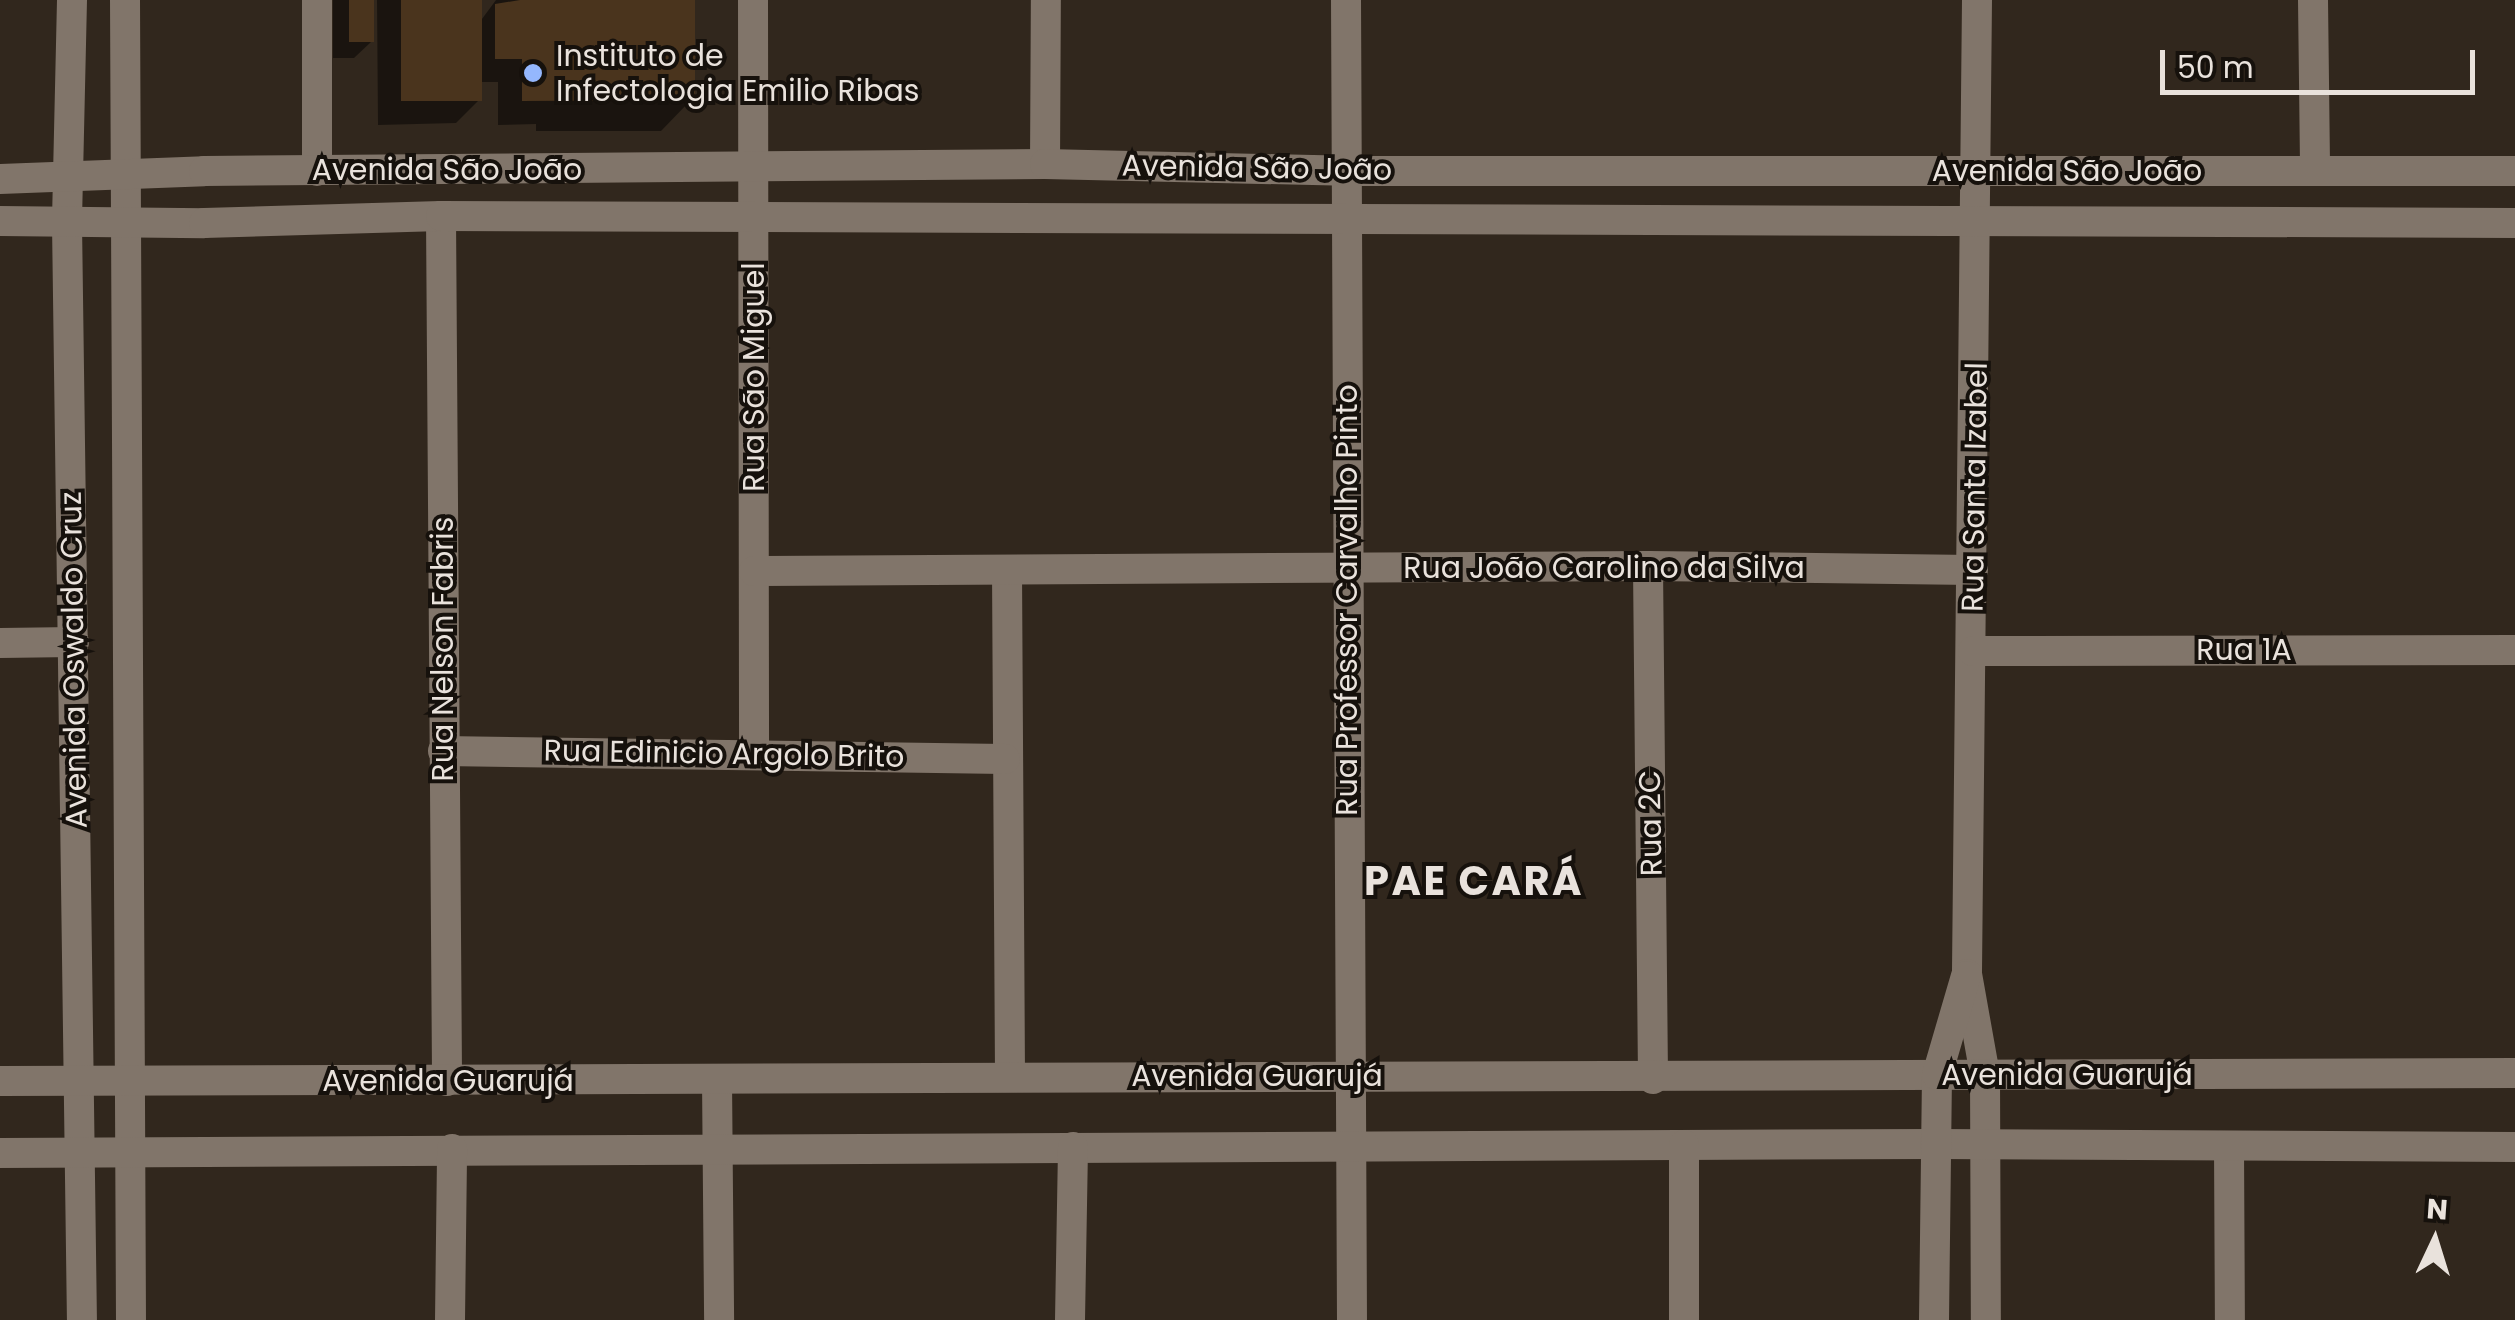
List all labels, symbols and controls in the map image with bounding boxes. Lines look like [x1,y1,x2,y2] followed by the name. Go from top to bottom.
[2165,30,2480,92] scale bar
[556,38,919,108] place label: Instituto de Infectologia Emilio Ribas
[2177,46,2254,89] text: 50 m
[520,60,546,86] marker: Instituto de Infectologia Emilio Ribas
[1121,148,1393,188] street label: Avenida São João
[312,152,582,188] street label: Avenida São João
[1932,153,2202,189] street label: Avenida São João
[736,262,772,492] street label: Rua São Miguel
[1955,362,1995,612] street label: Rua Santa Izabel
[1329,384,1365,816] street label: Rua Professor Carvalho Pinto
[53,491,95,829] street label: Avenida Oswaldo Cruz
[425,517,461,781] street label: Rua Nelson Fabris
[1403,550,1805,586] street label: Rua João Carolino da Silva
[2196,632,2292,668] street label: Rua 1A
[543,733,905,775] street label: Rua Edinicio Argolo Brito
[1632,770,1670,876] street label: Rua 2C
[1364,857,1584,905] district label: PAE CARÁ
[1941,1057,2193,1093] street label: Avenida Guarujá
[1131,1058,1383,1094] street label: Avenida Guarujá
[322,1063,574,1099] street label: Avenida Guarujá
[2425,1189,2449,1230] text: N
[2385,1190,2485,1290] north arrow

